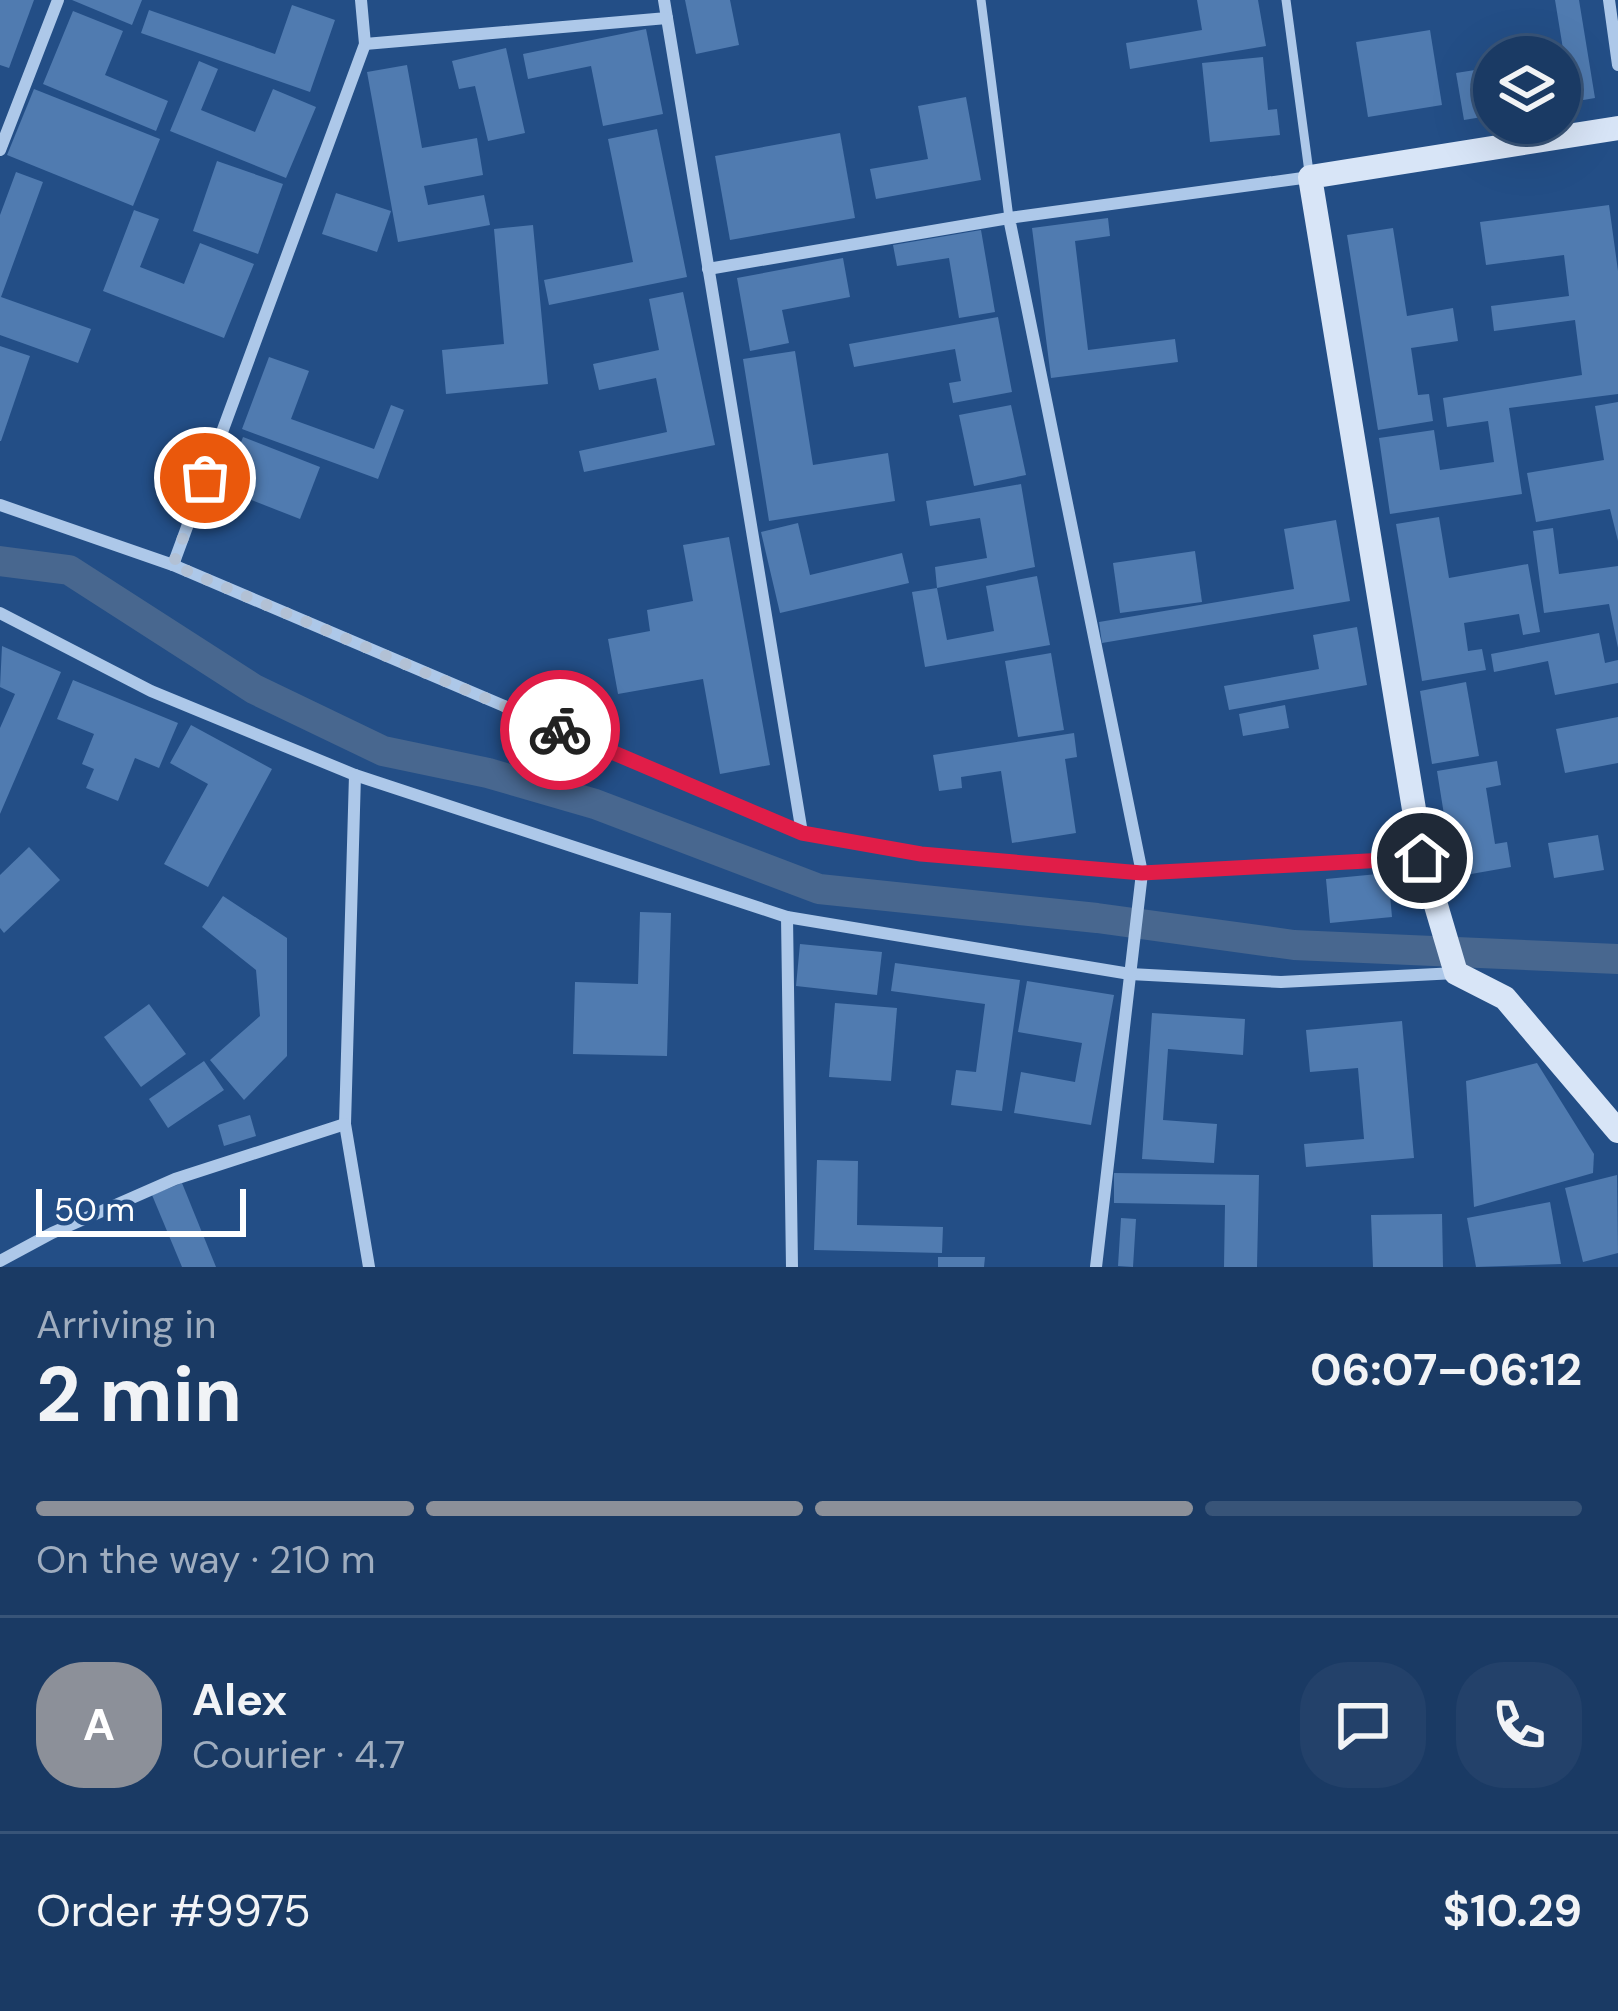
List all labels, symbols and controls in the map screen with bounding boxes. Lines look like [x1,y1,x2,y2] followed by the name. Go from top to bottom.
[1473,36,1581,144] map controls
[1473,36,1581,144] button: layers
[154,427,256,529] pin
[172,445,238,511] icon: bag
[500,670,620,790] courier
[527,697,593,763] icon: bike
[1371,807,1473,909] pin
[1389,825,1455,891] icon: home
[36,1183,246,1236] scale bar
[54,1188,135,1231] text: 50 m
[36,1299,216,1350] text: Arriving in
[1310,1340,1582,1399] text: 06:07–06:12
[36,1344,242,1445] text: 2 min
[36,1534,375,1585] text: On the way · 210 m
[1300,1662,1426,1788] button: chat
[1456,1662,1582,1788] button: phone
[192,1670,287,1729] text: Alex
[83,1695,115,1754] text: A
[192,1729,405,1780] text: Courier · 4.7
[36,1881,311,1940] text: Order #9975
[1443,1881,1582,1940] text: $10.29

